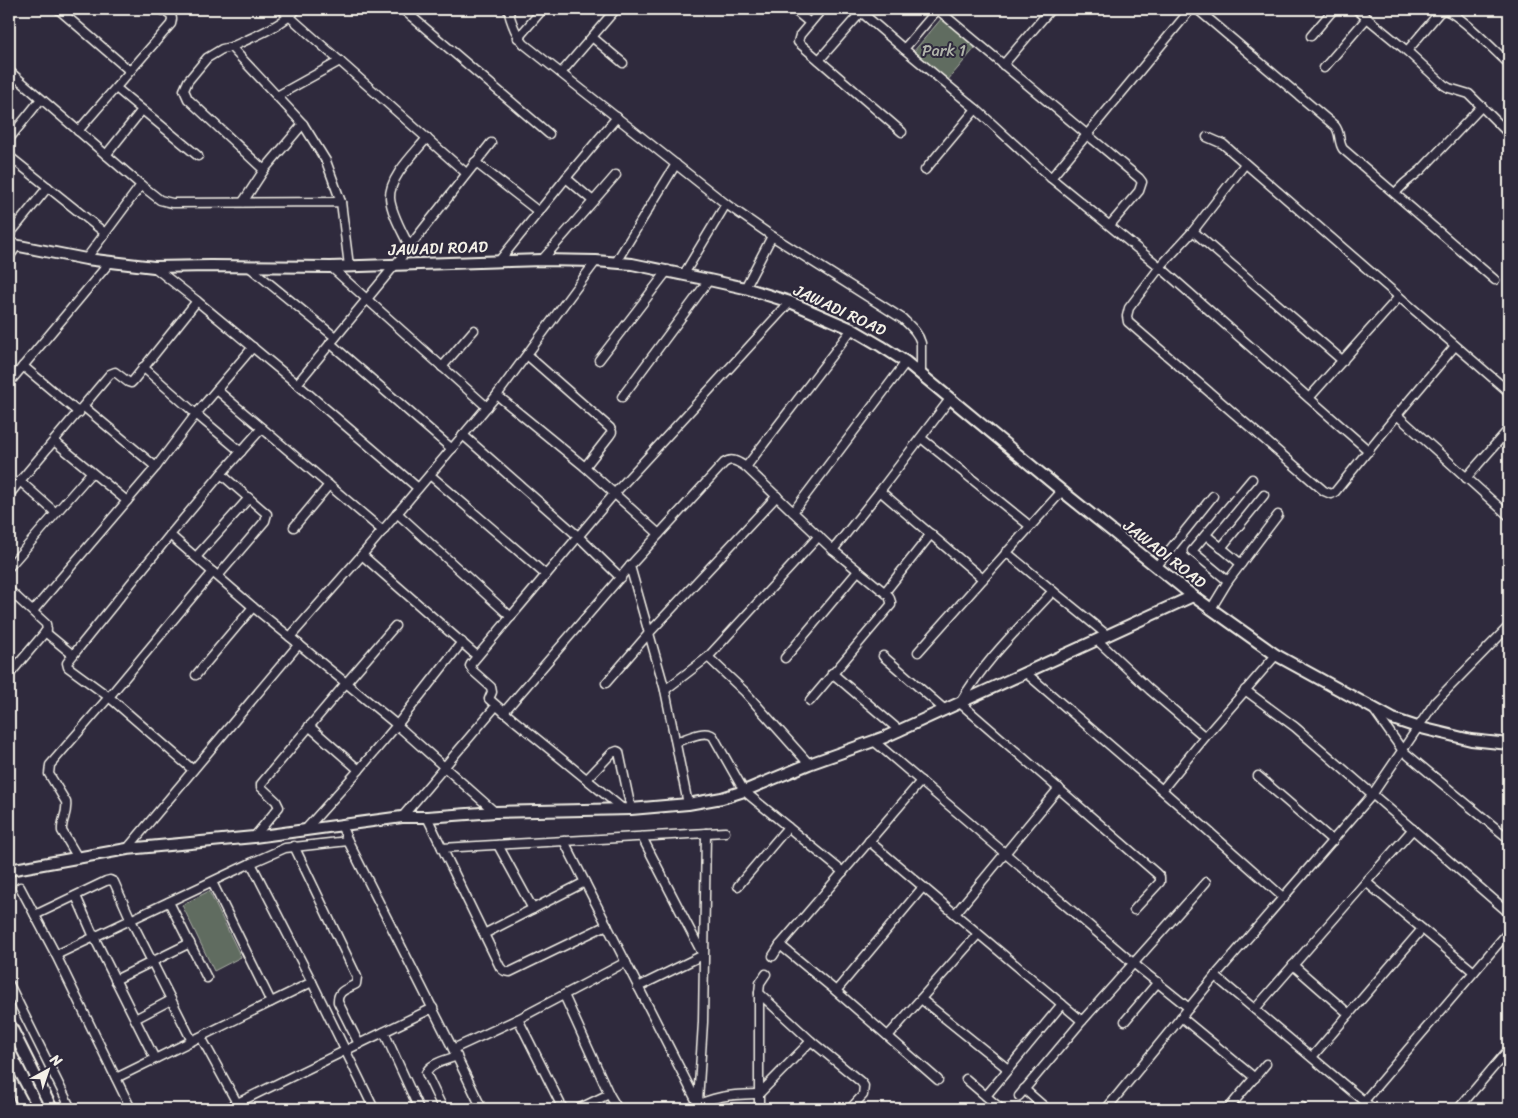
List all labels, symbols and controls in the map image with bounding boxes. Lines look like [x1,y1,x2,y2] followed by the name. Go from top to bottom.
[922,36,966,65] park label: Park 1
[387,232,489,264] street label: JAWADI ROAD
[788,275,892,344] street label: JAWADI ROAD
[1116,511,1214,596] street label: JAWADI ROAD
[22,1046,72,1096] north arrow
[44,1047,68,1073] text: N

